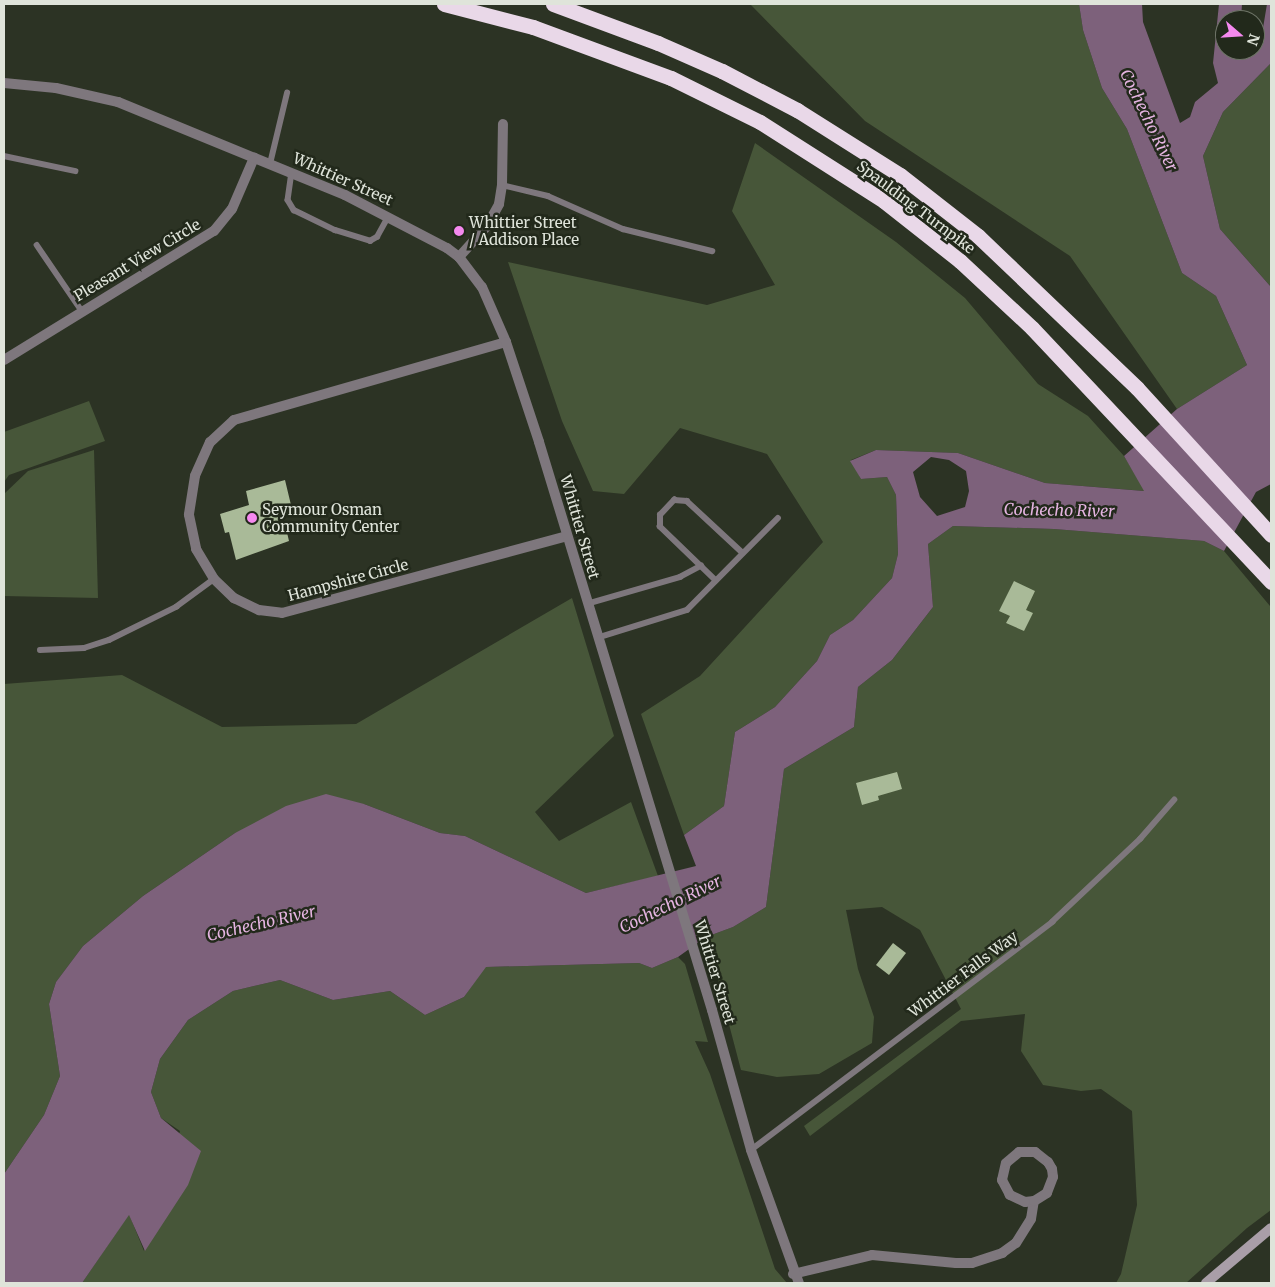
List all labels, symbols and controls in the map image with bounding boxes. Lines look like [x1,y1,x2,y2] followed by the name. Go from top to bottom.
[1215,10,1265,60] north arrow
[1243,31,1264,48] text: N
[1116,66,1182,174] water label: Cochecho River
[290,149,396,209] street label: Whittier Street
[853,157,979,257] street label: Spaulding Turnpike
[469,213,579,248] place label: Whittier Street / Addison Place
[70,215,204,305] street label: Pleasant View Circle
[453,225,465,237] marker: Whittier Street / Addison Place
[557,473,603,581] street label: Whittier Street
[1003,499,1115,521] water label: Cochecho River
[262,500,399,535] place label: Seymour Osman Community Center
[246,512,258,524] marker: Seymour Osman Community Center
[286,555,410,605] street label: Hampshire Circle
[616,871,724,937] water label: Cochecho River
[205,901,317,945] water label: Cochecho River
[691,918,739,1026] street label: Whittier Street
[905,927,1021,1021] street label: Whittier Falls Way

